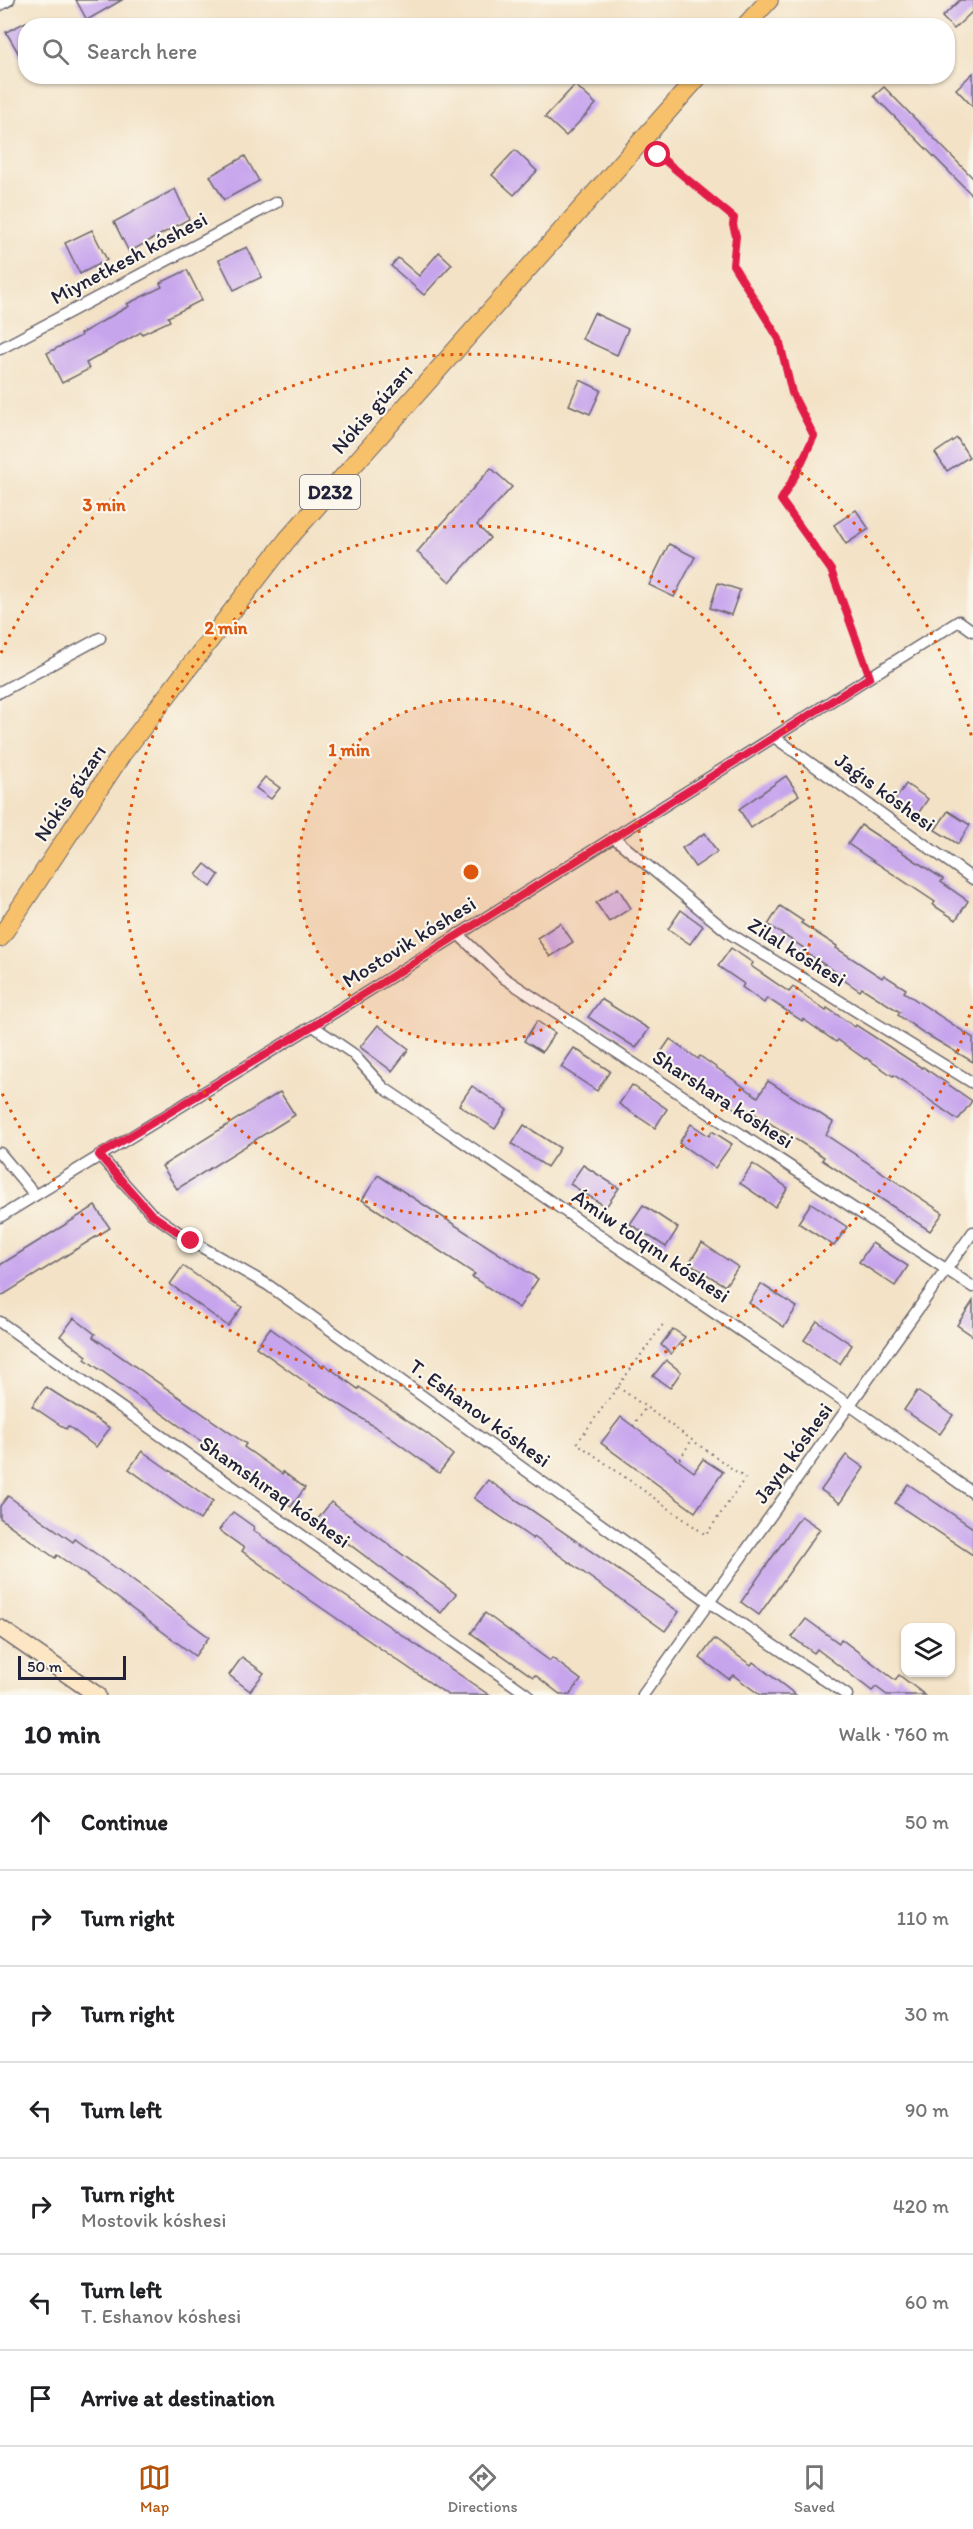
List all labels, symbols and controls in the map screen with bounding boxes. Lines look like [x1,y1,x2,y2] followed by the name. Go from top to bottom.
[18,18,955,84] search box
[39,35,72,68] icon: search
[87,38,197,65] text: Search here
[644,141,670,167] route start
[46,206,211,309] street label: Miynetkesh kóshesi
[326,359,417,459] street label: Nókis gúzarı
[300,475,360,509] road number: D232
[82,494,126,516] text: 3 min
[205,617,248,639] text: 2 min
[328,739,370,761] text: 1 min
[28,740,111,846] street label: Nókis gúzarı
[830,747,940,836] street label: Jaǵıs kóshesi
[461,862,481,882] centre of rings
[337,891,480,993] street label: Mostovik kóshesi
[744,912,851,992] street label: Zilal kóshesi
[648,1044,798,1153] street label: Sharshara kóshesi
[568,1184,735,1308] street label: Ámiw tolqını kóshesi
[177,1227,203,1253] route end
[405,1353,556,1472] street label: T. Eshanov kóshesi
[748,1398,837,1508] street label: Jayıq kóshesi
[195,1430,356,1553] street label: Shamshıraq kóshesi
[901,1623,955,1677] map controls
[901,1623,955,1677] button: layers
[18,1653,126,1680] scale bar
[27,1657,62,1676] text: 50 m
[24,1718,100,1750] text: 10 min
[838,1722,949,1746] text: Walk · 760 m
[24,1806,57,1839] icon: ahead
[81,1809,168,1836] text: Continue
[905,1810,949,1834] text: 50 m
[24,1902,57,1935] icon: right
[81,1905,175,1932] text: Turn right
[897,1906,949,1930] text: 110 m
[24,1998,57,2031] icon: right
[81,2001,175,2028] text: Turn right
[904,2002,949,2026] text: 30 m
[24,2094,57,2127] icon: left
[81,2097,162,2124] text: Turn left
[905,2098,949,2122] text: 90 m
[81,2181,175,2208] text: Turn right
[24,2190,57,2223] icon: right
[893,2194,949,2218] text: 420 m
[81,2208,226,2232] text: Mostovik kóshesi
[81,2277,162,2304] text: Turn left
[24,2286,57,2319] icon: left
[905,2290,949,2314] text: 60 m
[81,2304,241,2328] text: T. Eshanov kóshesi
[24,2382,57,2415] icon: arrive
[81,2385,275,2412] text: Arrive at destination
[138,2461,171,2516] tab: Map
[447,2461,518,2516] tab: Directions
[794,2461,835,2516] tab: Saved

